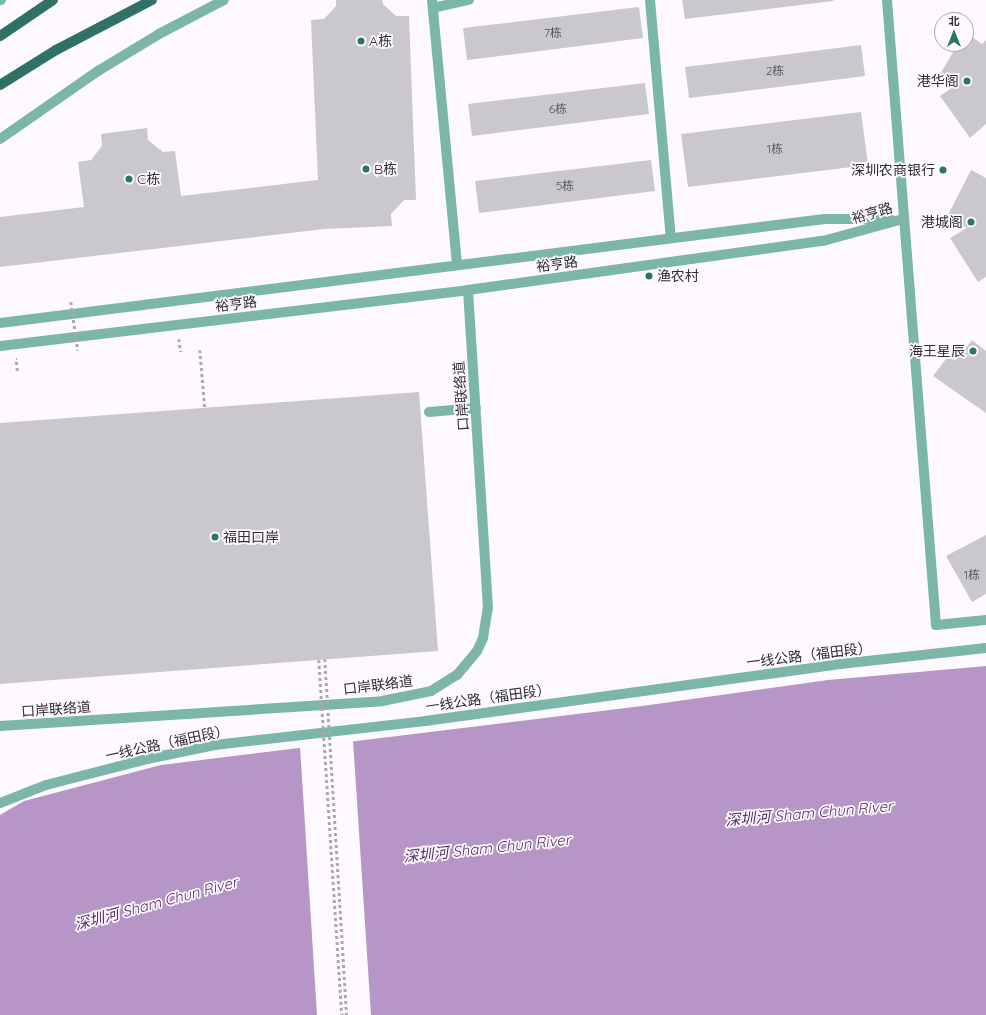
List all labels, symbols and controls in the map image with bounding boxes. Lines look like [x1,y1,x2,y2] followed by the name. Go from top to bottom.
[934,12,974,52] north arrow
[949,14,960,28] text: 北
[544,26,562,40] house number: 7栋
[369,33,392,49] place label: A栋
[356,36,366,46] marker: A栋
[766,64,784,78] house number: 2栋
[917,73,959,89] place label: 港华阁
[962,76,972,86] marker: 港华阁
[549,102,567,116] house number: 6栋
[767,142,783,156] house number: 1栋
[374,161,397,177] place label: B栋
[851,162,935,178] place label: 深圳农商银行
[361,164,371,174] marker: B栋
[938,165,948,175] marker: 深圳农商银行
[137,171,160,187] place label: C栋
[124,174,134,184] marker: C栋
[556,179,574,193] house number: 5栋
[849,199,895,227] street label: 裕亨路
[921,214,963,230] place label: 港城阁
[966,217,976,227] marker: 港城阁
[535,253,579,275] street label: 裕亨路
[657,268,699,284] place label: 渔农村
[644,271,654,281] marker: 渔农村
[214,293,258,315] street label: 裕亨路
[909,343,965,359] place label: 海王星辰
[968,346,978,356] marker: 海王星辰
[450,360,472,432] street label: 口岸联络道
[223,529,279,545] place label: 福田口岸
[210,532,220,542] marker: 福田口岸
[964,568,980,582] house number: 1栋
[745,639,873,671] street label: 一线公路（福田段）
[342,672,414,698] street label: 口岸联络道
[424,681,552,715] street label: 一线公路（福田段）
[20,698,92,720] street label: 口岸联络道
[104,722,230,764] street label: 一线公路（福田段）
[725,797,893,829] water label: 深圳河 Sham Chun River
[403,830,571,866] water label: 深圳河 Sham Chun River
[73,873,239,933] water label: 深圳河 Sham Chun River

